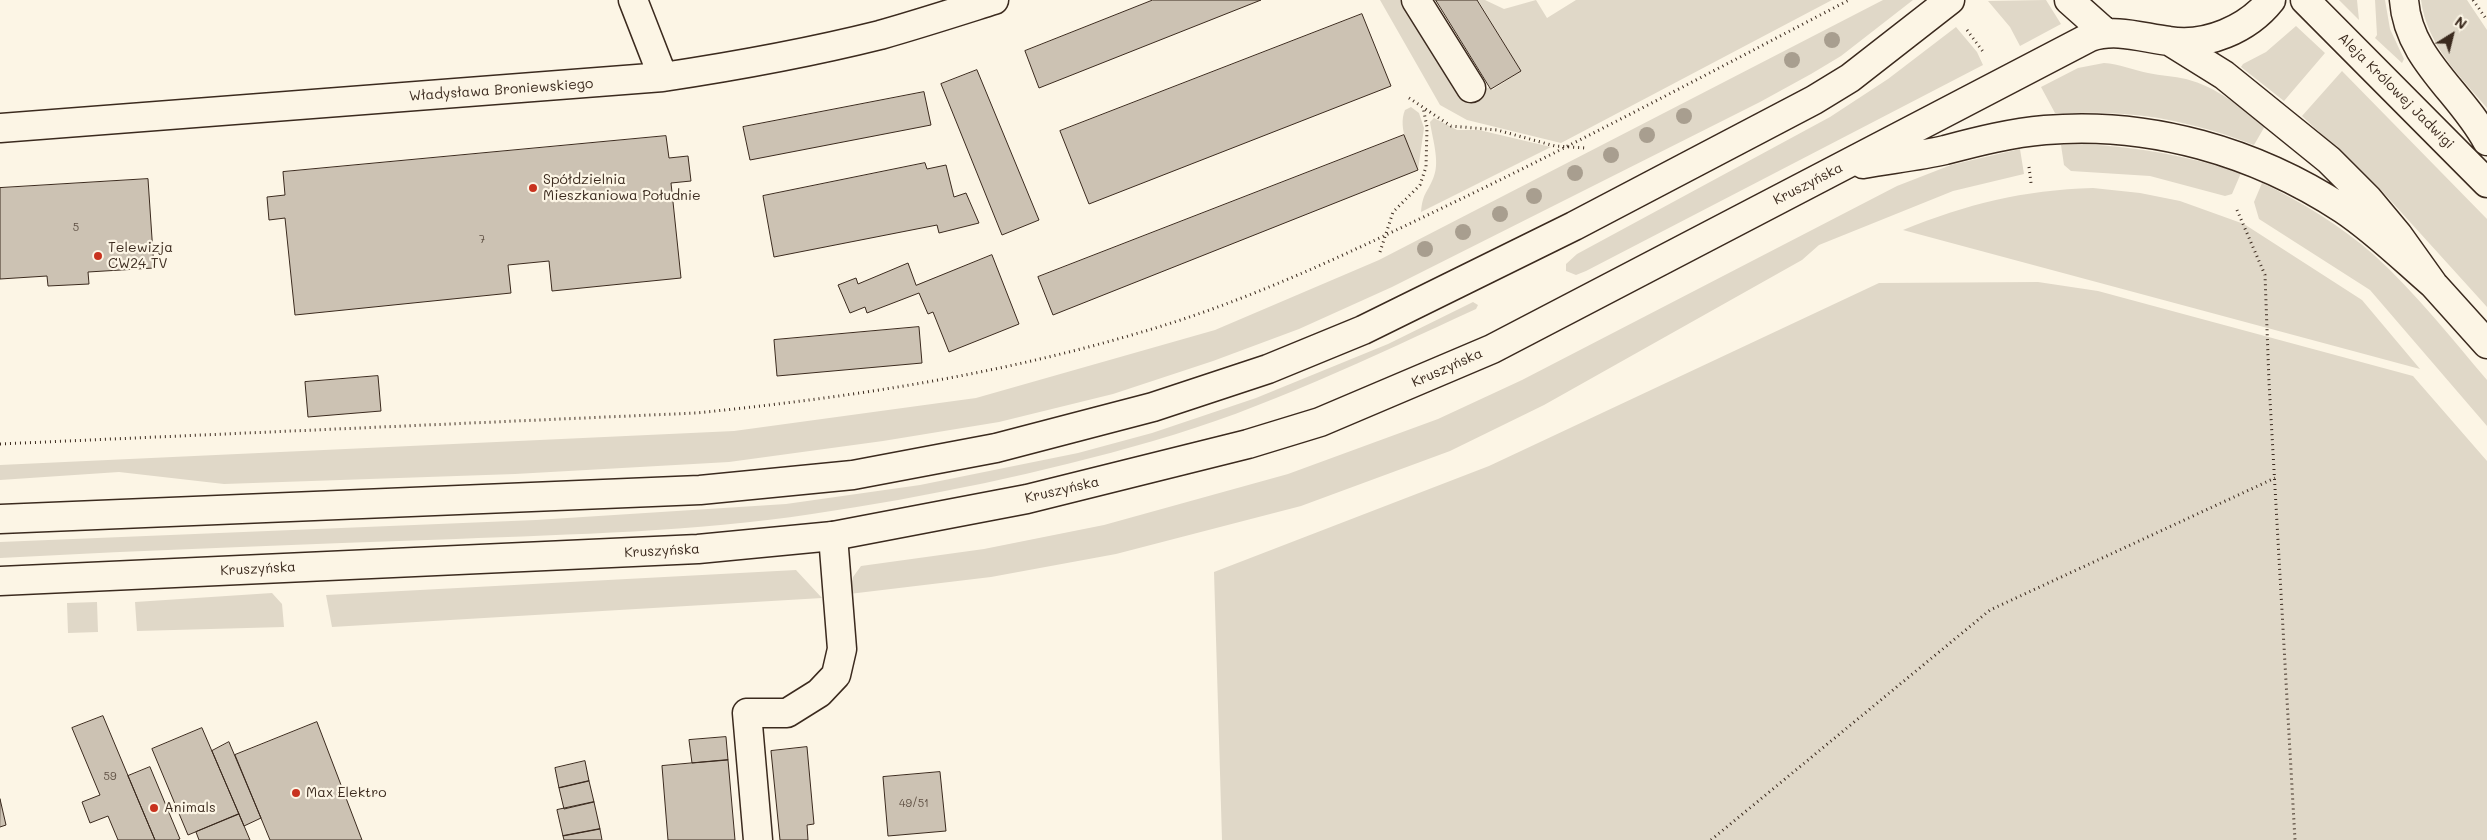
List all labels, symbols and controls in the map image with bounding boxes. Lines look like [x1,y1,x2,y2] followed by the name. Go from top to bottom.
[2427,10,2477,60] north arrow
[2451,12,2471,33] text: N
[2335,30,2457,152] street label: Aleja Królowej Jadwigi
[408,75,594,105] street label: Władysława Broniewskiego
[1770,159,1846,209] street label: Kruszyńska
[543,172,701,204] place label: Spółdzielnia Mieszkaniowa Południe
[527,182,539,194] marker: Spółdzielnia Mieszkaniowa Południe
[73,221,79,235] house number: 5
[479,233,485,247] house number: 7
[108,240,173,272] place label: Telewizja CW24 TV
[92,250,104,262] marker: Telewizja CW24 TV
[1409,345,1485,391] street label: Kruszyńska
[1023,473,1101,507] street label: Kruszyńska
[624,541,700,561] street label: Kruszyńska
[220,559,296,579] street label: Kruszyńska
[104,770,116,784] house number: 59
[306,785,387,801] place label: Max Elektro
[290,787,302,799] marker: Max Elektro
[899,797,929,811] house number: 49/51
[164,800,216,816] place label: Animals
[148,802,160,814] marker: Animals

